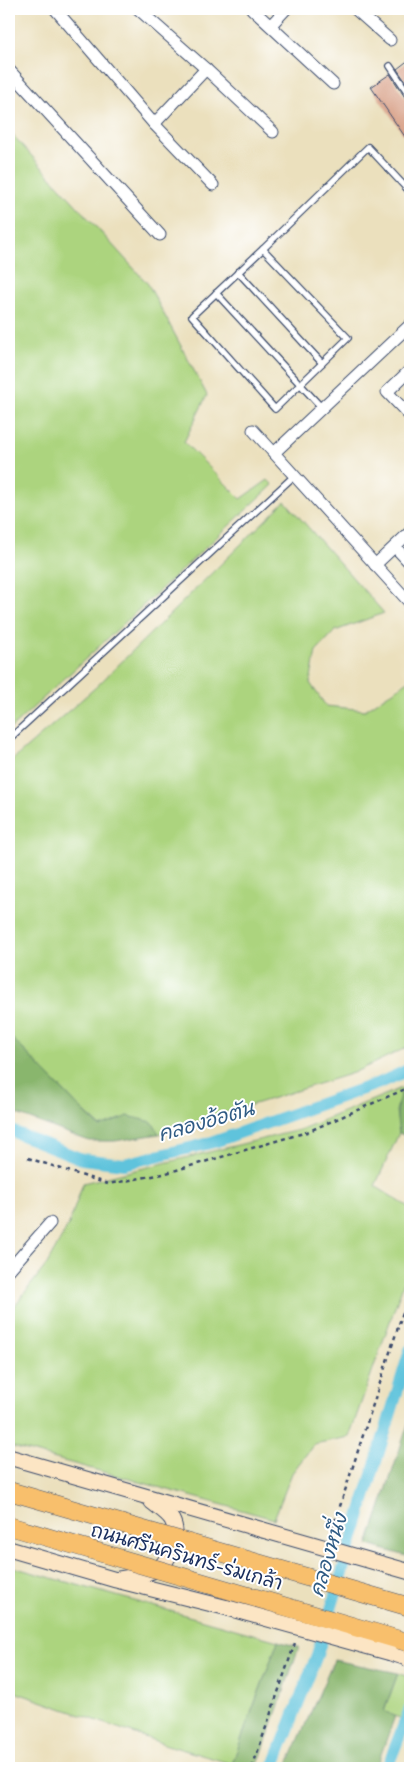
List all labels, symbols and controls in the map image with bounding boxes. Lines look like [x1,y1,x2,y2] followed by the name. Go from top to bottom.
[155,1093,259,1147] water label: คลองอ้อตัน
[299,1507,354,1600] water label: คลองหนึ่ง
[88,1516,286,1596] street label: ถนนศรีนครินทร์-ร่มเกล้า

